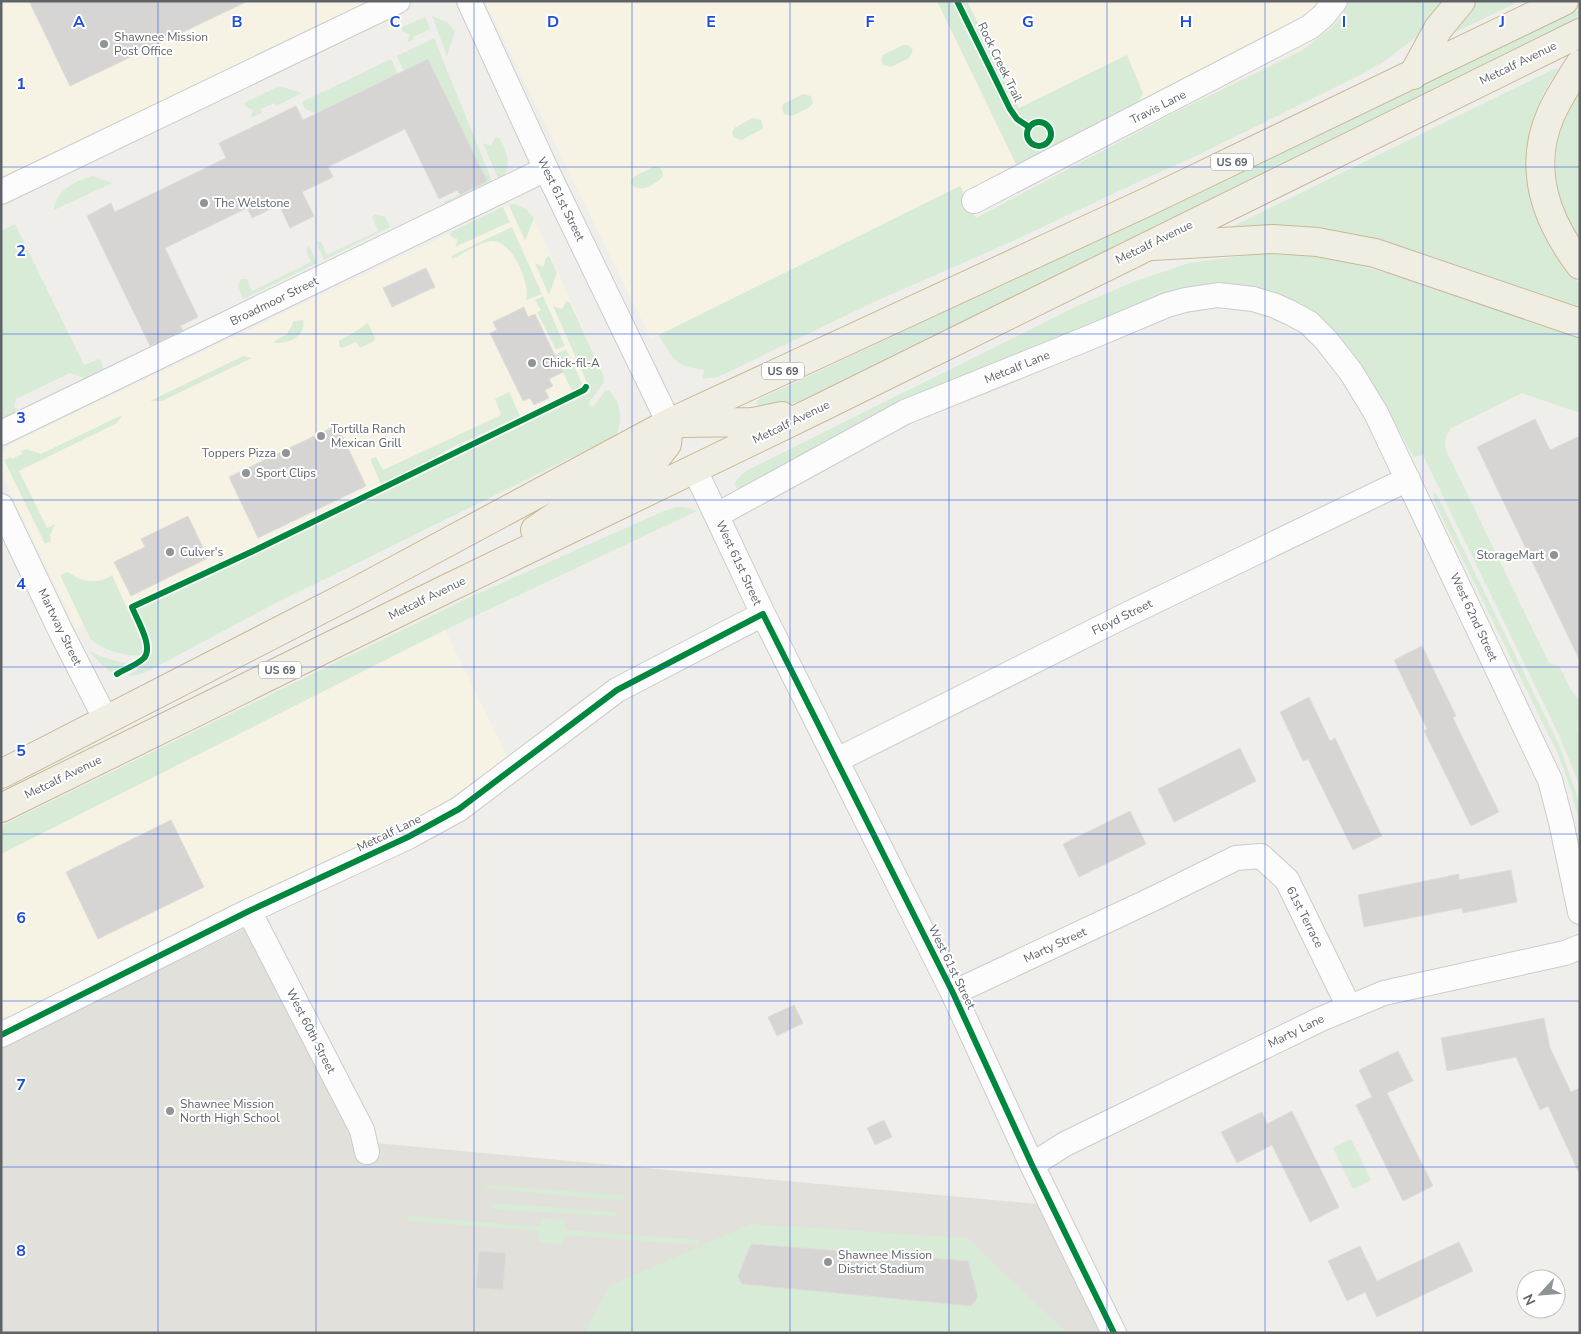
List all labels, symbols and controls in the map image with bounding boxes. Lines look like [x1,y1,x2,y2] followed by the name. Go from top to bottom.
[73,11,85,33] text: A
[231,11,243,33] text: B
[390,11,401,33] text: C
[547,11,559,33] text: D
[706,11,716,33] text: E
[866,11,875,33] text: F
[1022,11,1034,33] text: G
[1180,11,1192,33] text: H
[1342,11,1346,33] text: I
[1498,11,1505,33] text: J
[974,20,1026,105] street label: Rock Creek Trail
[114,29,208,59] place label: Shawnee Mission Post Office
[1477,37,1559,89] street label: Metcalf Avenue
[98,38,110,50] marker: Shawnee Mission Post Office
[16,73,26,95] text: 1
[1127,86,1189,128] street label: Travis Lane
[534,154,589,245] street label: West 61st Street
[1211,154,1253,170] road number: US 69
[214,195,290,211] place label: The Welstone
[198,197,210,209] marker: The Welstone
[1113,216,1195,268] street label: Metcalf Avenue
[16,240,26,262] text: 2
[227,272,321,329] street label: Broadmoor Street
[982,347,1052,387] street label: Metcalf Lane
[542,355,600,371] place label: Chick-fil-A
[526,357,538,369] marker: Chick-fil-A
[762,362,804,380] road number: US 69
[750,396,832,448] street label: Metcalf Avenue
[16,407,26,429] text: 3
[331,421,406,451] place label: Tortilla Ranch Mexican Grill
[315,430,327,442] marker: Tortilla Ranch Mexican Grill
[202,445,276,461] place label: Toppers Pizza
[280,447,292,459] marker: Toppers Pizza
[256,465,316,481] place label: Sport Clips
[240,467,252,479] marker: Sport Clips
[712,518,766,609] street label: West 61st Street
[180,544,224,560] place label: Culver's
[164,546,176,558] marker: Culver's
[1476,547,1545,563] place label: StorageMart
[1548,549,1560,561] marker: StorageMart
[1446,570,1502,665] street label: West 62nd Street
[386,572,468,624] street label: Metcalf Avenue
[16,573,26,595] text: 4
[34,586,86,669] street label: Martway Street
[1089,595,1156,639] street label: Floyd Street
[259,662,301,678] road number: US 69
[16,740,26,762] text: 5
[22,751,104,803] street label: Metcalf Avenue
[354,811,424,855] street label: Metcalf Lane
[1283,884,1327,950] street label: 61st Terrace
[16,907,26,929] text: 6
[925,922,980,1013] street label: West 61st Street
[1021,923,1090,967] street label: Marty Street
[283,986,340,1077] street label: West 60th Street
[1265,1010,1327,1052] street label: Marty Lane
[16,1074,26,1096] text: 7
[180,1096,280,1126] place label: Shawnee Mission North High School
[164,1105,176,1117] marker: Shawnee Mission North High School
[16,1240,26,1262] text: 8
[838,1247,932,1277] place label: Shawnee Mission District Stadium
[822,1256,834,1268] marker: Shawnee Mission District Stadium
[1516,1269,1566,1319] north arrow
[1519,1291,1541,1308] text: N

